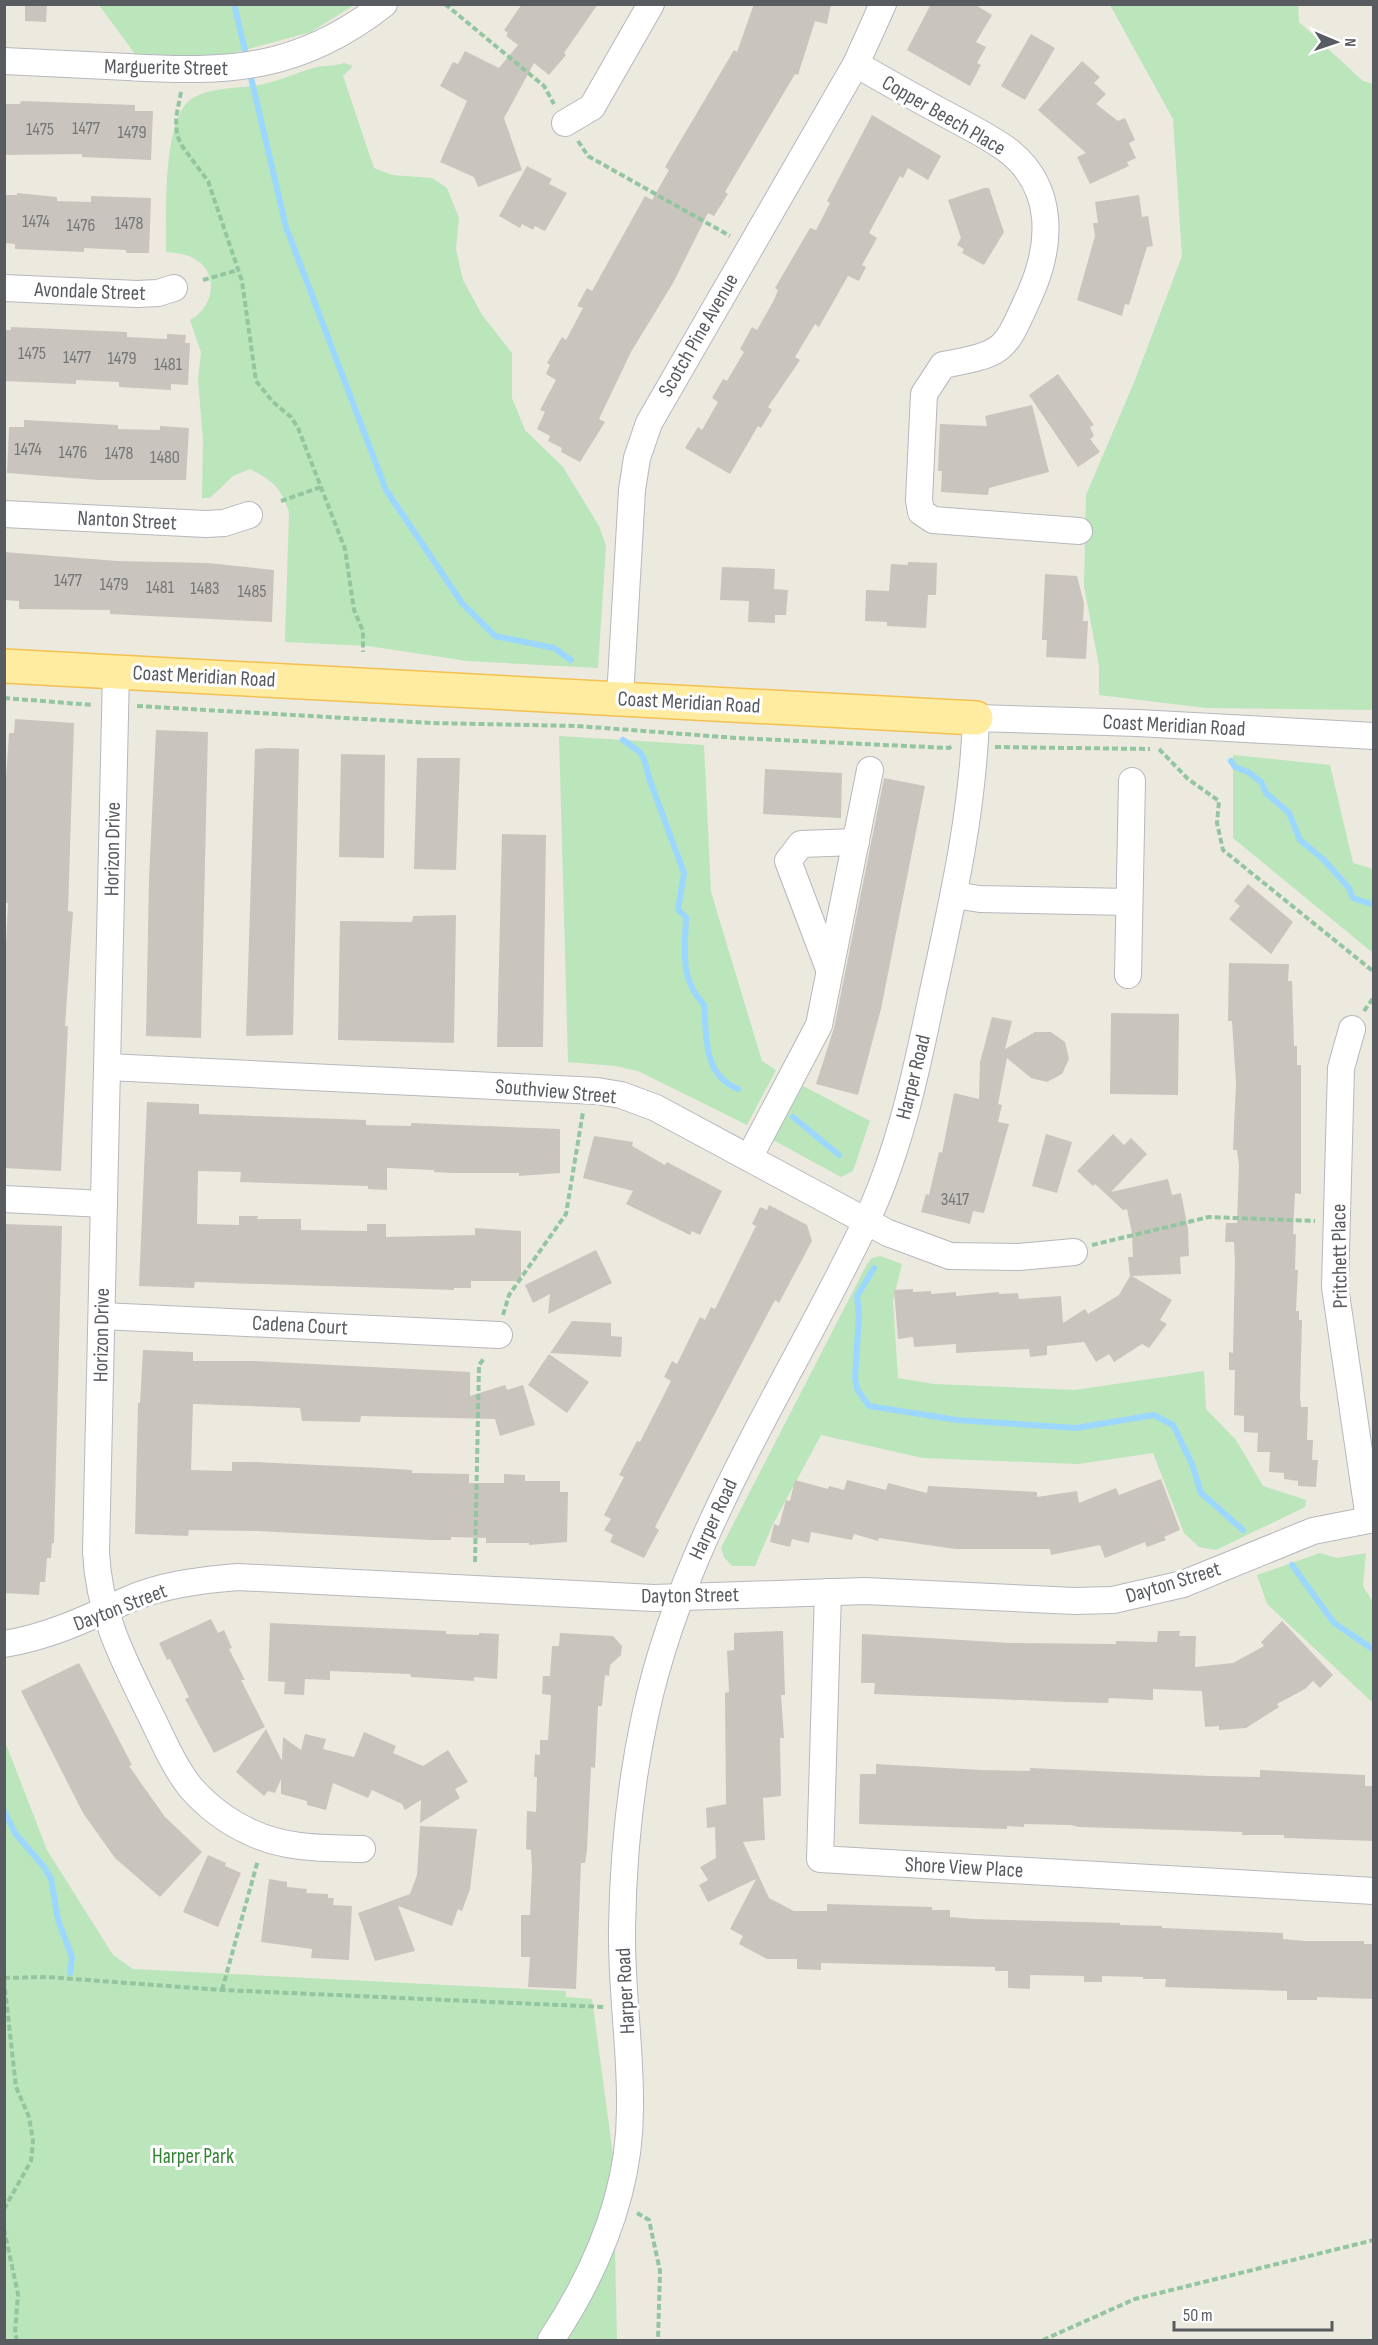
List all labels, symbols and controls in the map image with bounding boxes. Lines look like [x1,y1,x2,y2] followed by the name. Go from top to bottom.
[1306,12,1366,72] north arrow
[1340,38,1359,47] text: N
[104,54,228,81] street label: Marguerite Street
[878,70,1010,161] street label: Copper Beech Place
[72,118,101,139] house number: 1477
[26,119,54,140] house number: 1475
[118,122,146,143] house number: 1479
[22,211,50,232] house number: 1474
[115,213,143,234] house number: 1478
[67,215,95,236] house number: 1476
[653,269,744,401] street label: Scotch Pine Avenue
[33,277,146,306] street label: Avondale Street
[18,343,46,364] house number: 1475
[63,347,92,368] house number: 1477
[108,348,136,369] house number: 1479
[154,354,183,375] house number: 1481
[14,439,42,460] house number: 1474
[59,442,87,463] house number: 1476
[105,443,133,464] house number: 1478
[150,447,180,468] house number: 1480
[77,505,177,536] street label: Nanton Street
[54,570,83,591] house number: 1477
[100,574,128,595] house number: 1479
[146,577,175,598] house number: 1481
[190,578,220,599] house number: 1483
[238,581,266,602] house number: 1485
[132,660,276,693] street label: Coast Meridian Road
[617,686,761,719] street label: Coast Meridian Road
[1102,709,1246,742] street label: Coast Meridian Road
[99,802,126,896] street label: Horizon Drive
[891,1032,936,1122] street label: Harper Road
[494,1074,618,1109] street label: Southview Street
[941,1189,970,1210] house number: 3417
[1326,1204,1353,1308] street label: Pritchett Place
[88,1288,115,1382] street label: Horizon Drive
[252,1311,348,1340] street label: Cadena Court
[684,1475,743,1564] street label: Harper Road
[1123,1556,1224,1609] street label: Dayton Street
[70,1578,170,1637] street label: Dayton Street
[641,1582,739,1609] street label: Dayton Street
[904,1852,1024,1883] street label: Shore View Place
[611,1947,640,2035] street label: Harper Road
[152,2144,234,2169] park label: Harper Park
[1174,2294,1332,2332] scale bar
[1183,2305,1213,2326] text: 50 m

